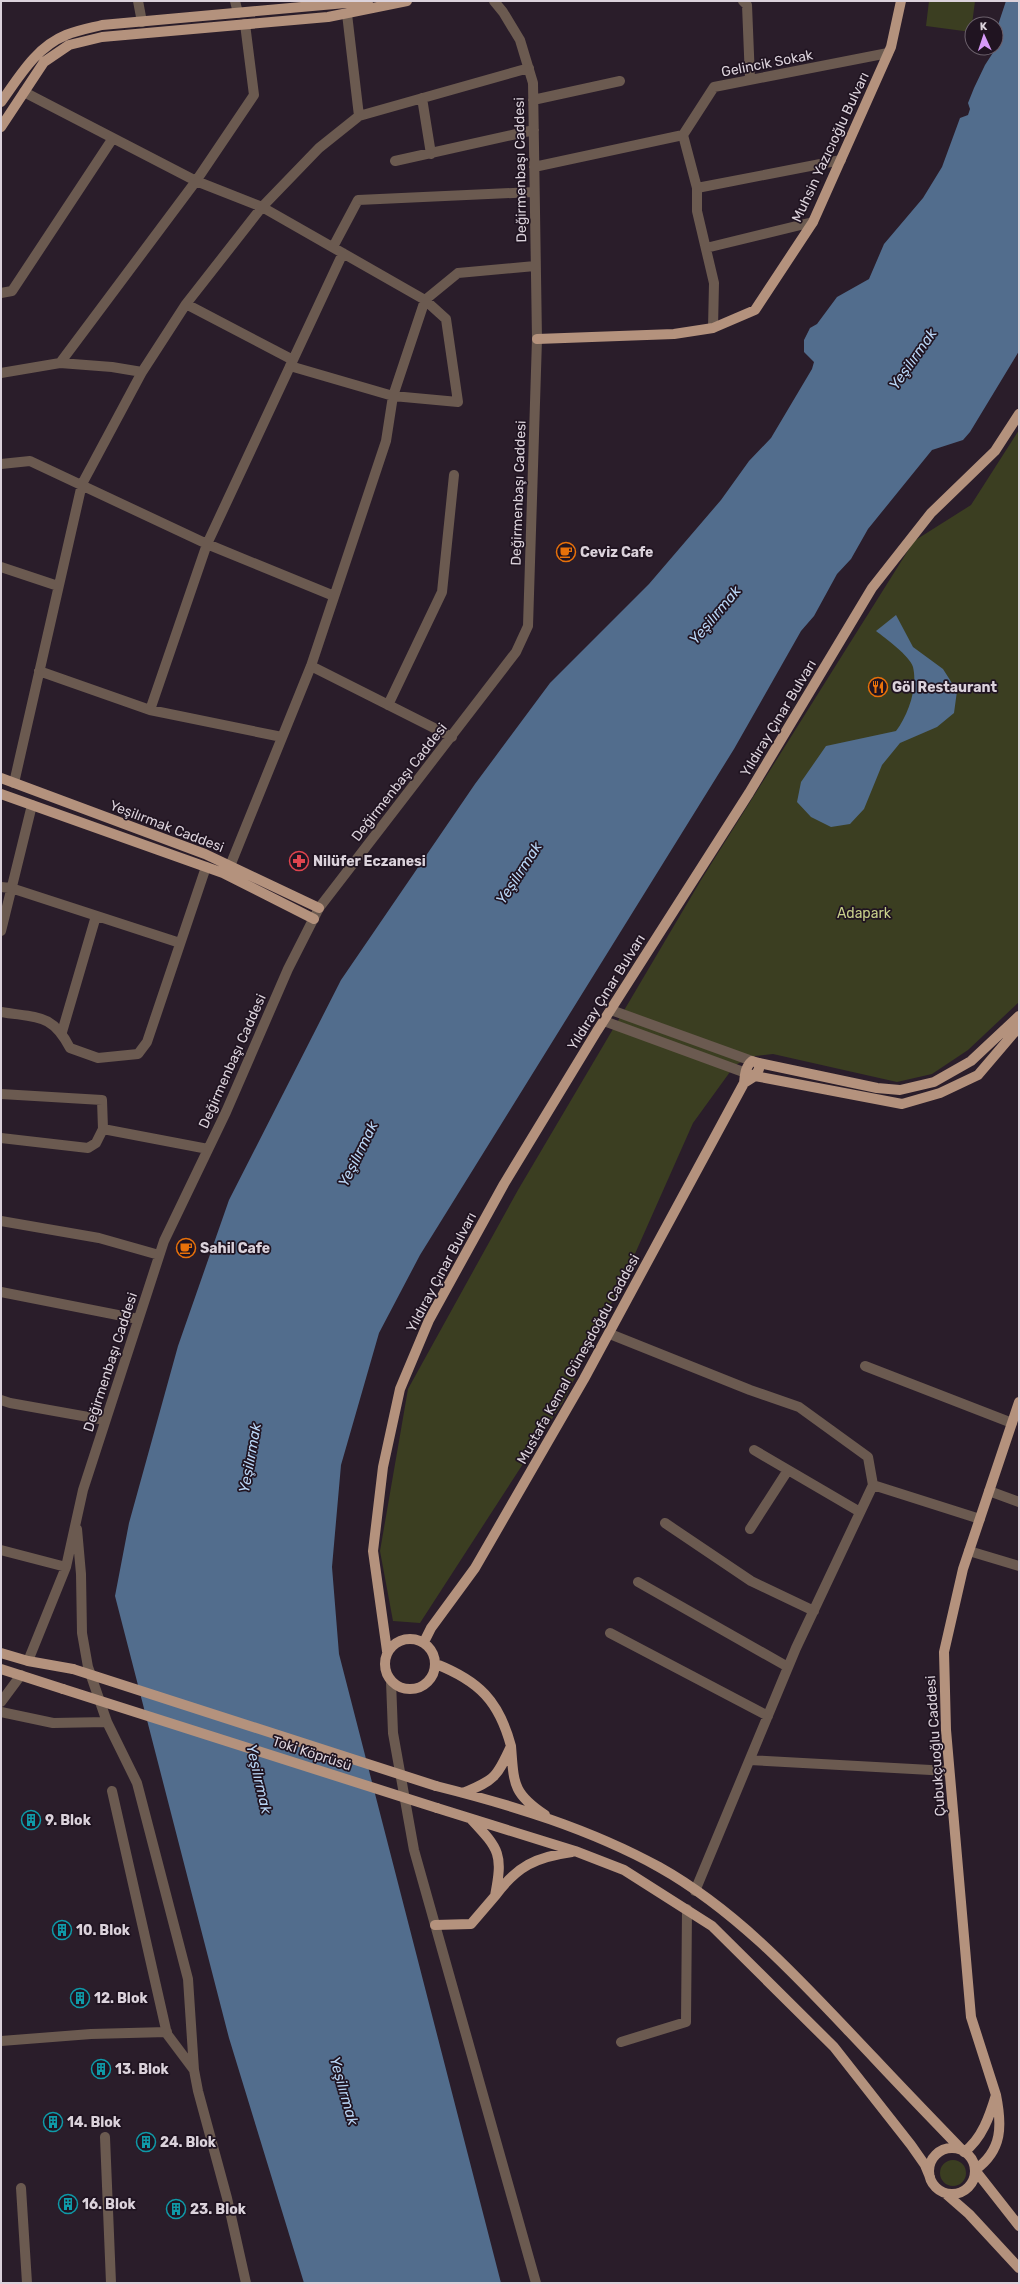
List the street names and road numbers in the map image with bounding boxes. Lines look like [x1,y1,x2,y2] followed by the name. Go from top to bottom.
[720,46,815,81] street label: Gelincik Sokak
[788,69,873,225] street label: Muhsin Yazıcıoğlu Bulvarı
[511,97,530,243] street label: Değirmenbaşı Caddesi
[507,420,530,566] street label: Değirmenbaşı Caddesi
[737,657,820,780] street label: Yıldıray Çınar Bulvarı
[348,720,451,845] street label: Değirmenbaşı Caddesi
[107,797,226,856] street label: Yeşilırmak Caddesi
[564,931,649,1053] street label: Yıldıray Çınar Bulvarı
[195,991,270,1131] street label: Değirmenbaşı Caddesi
[403,1209,480,1335] street label: Yıldıray Çınar Bulvarı
[513,1251,643,1467] street label: Mustafa Kemal Güneşdoğdu Caddesi
[80,1290,141,1434] street label: Değirmenbaşı Caddesi
[922,1675,949,1817] street label: Çubukçuoğlu Caddesi
[270,1733,354,1774] street label: Toki Köprüsü

